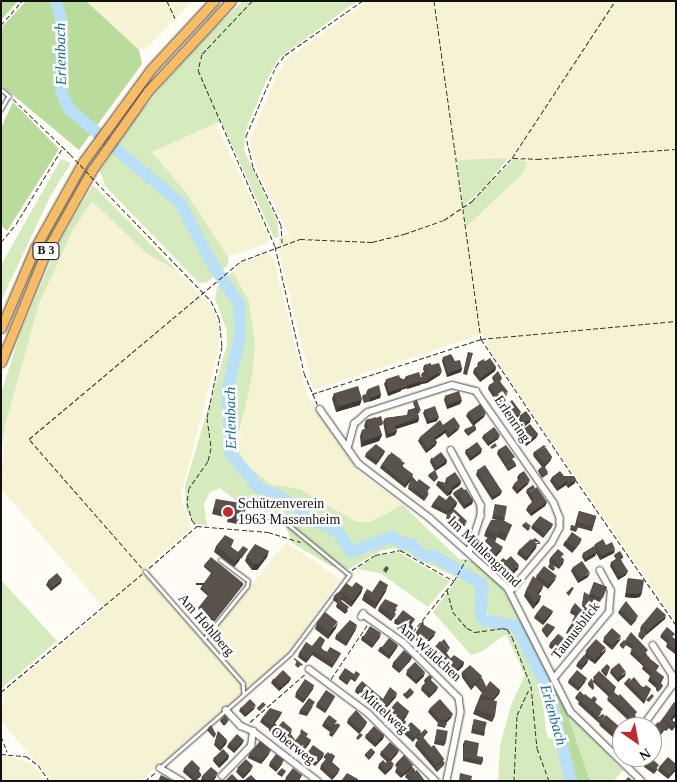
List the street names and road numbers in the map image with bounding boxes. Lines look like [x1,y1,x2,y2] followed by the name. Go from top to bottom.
[32,242,60,260] road number: B 3
[490,392,534,446] street label: Erlenring
[444,513,524,591] street label: Im Mühlengrund
[174,590,238,660] street label: Am Hohlberg
[548,599,604,663] street label: Taunusblick
[393,619,465,685] street label: Am Wäldchen
[357,687,411,737] street label: Mittelweg
[268,724,318,768] street label: Oberweg

